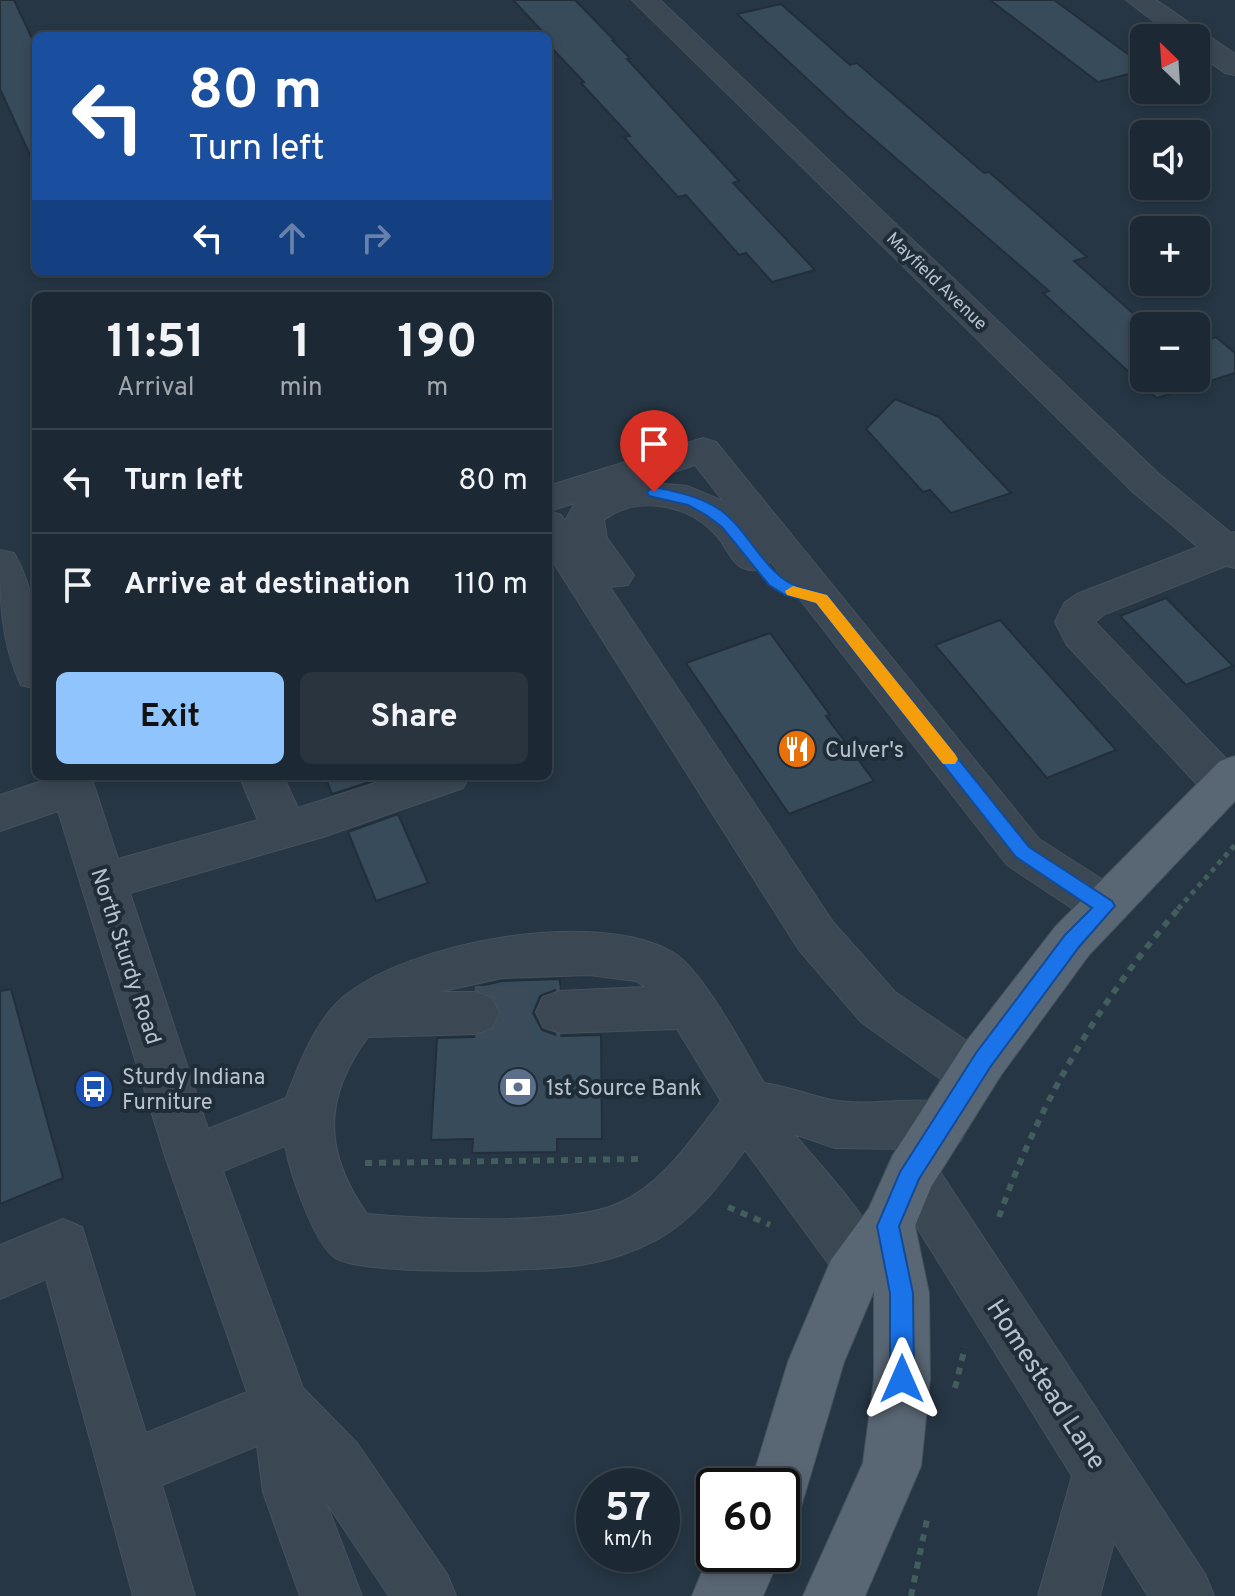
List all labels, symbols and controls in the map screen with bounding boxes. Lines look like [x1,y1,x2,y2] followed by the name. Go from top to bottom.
[1130,24,1210,104] north arrow
[1130,24,1210,392] map controls
[188,58,322,128] text: 80 m
[56,64,160,168] icon: left
[1130,120,1210,200] button: sound
[188,127,325,173] text: Turn left
[186,216,230,260] icon: left
[270,216,314,260] icon: ahead
[354,216,398,260] icon: right
[1130,216,1210,296] button: +
[881,228,991,336] street label: Mayfield Avenue
[1130,312,1210,392] button: −
[106,314,205,374] text: 11:51
[291,314,311,374] text: 1
[397,314,478,374] text: 190
[117,372,194,405] text: Arrival
[279,372,323,405] text: min
[426,372,448,405] text: m
[620,410,688,492] pin
[632,422,676,466] icon: arrive
[56,459,100,503] icon: left
[124,463,244,500] text: Turn left
[458,463,528,500] text: 80 m
[56,563,100,607] icon: arrive
[124,567,410,604] text: Arrive at destination
[454,567,528,604] text: 110 m
[56,672,284,764] button: Exit
[300,672,528,764] button: Share
[776,728,818,770] restaurant icon: Culver's
[825,738,904,765] place label: Culver's
[83,865,166,1048] street label: North Sturdy Road
[122,1065,265,1117] place label: Sturdy Indiana Furniture
[497,1066,539,1108] bank icon: 1st Source Bank
[73,1068,115,1110] bus stop icon: Sturdy Indiana Furniture
[546,1076,702,1103] place label: 1st Source Bank
[978,1294,1112,1477] street label: Homestead Lane
[860,1337,944,1421] position arrow
[696,1468,800,1572] speed limit sign: 60
[605,1485,651,1535] text: 57
[604,1527,652,1553] text: km/h

